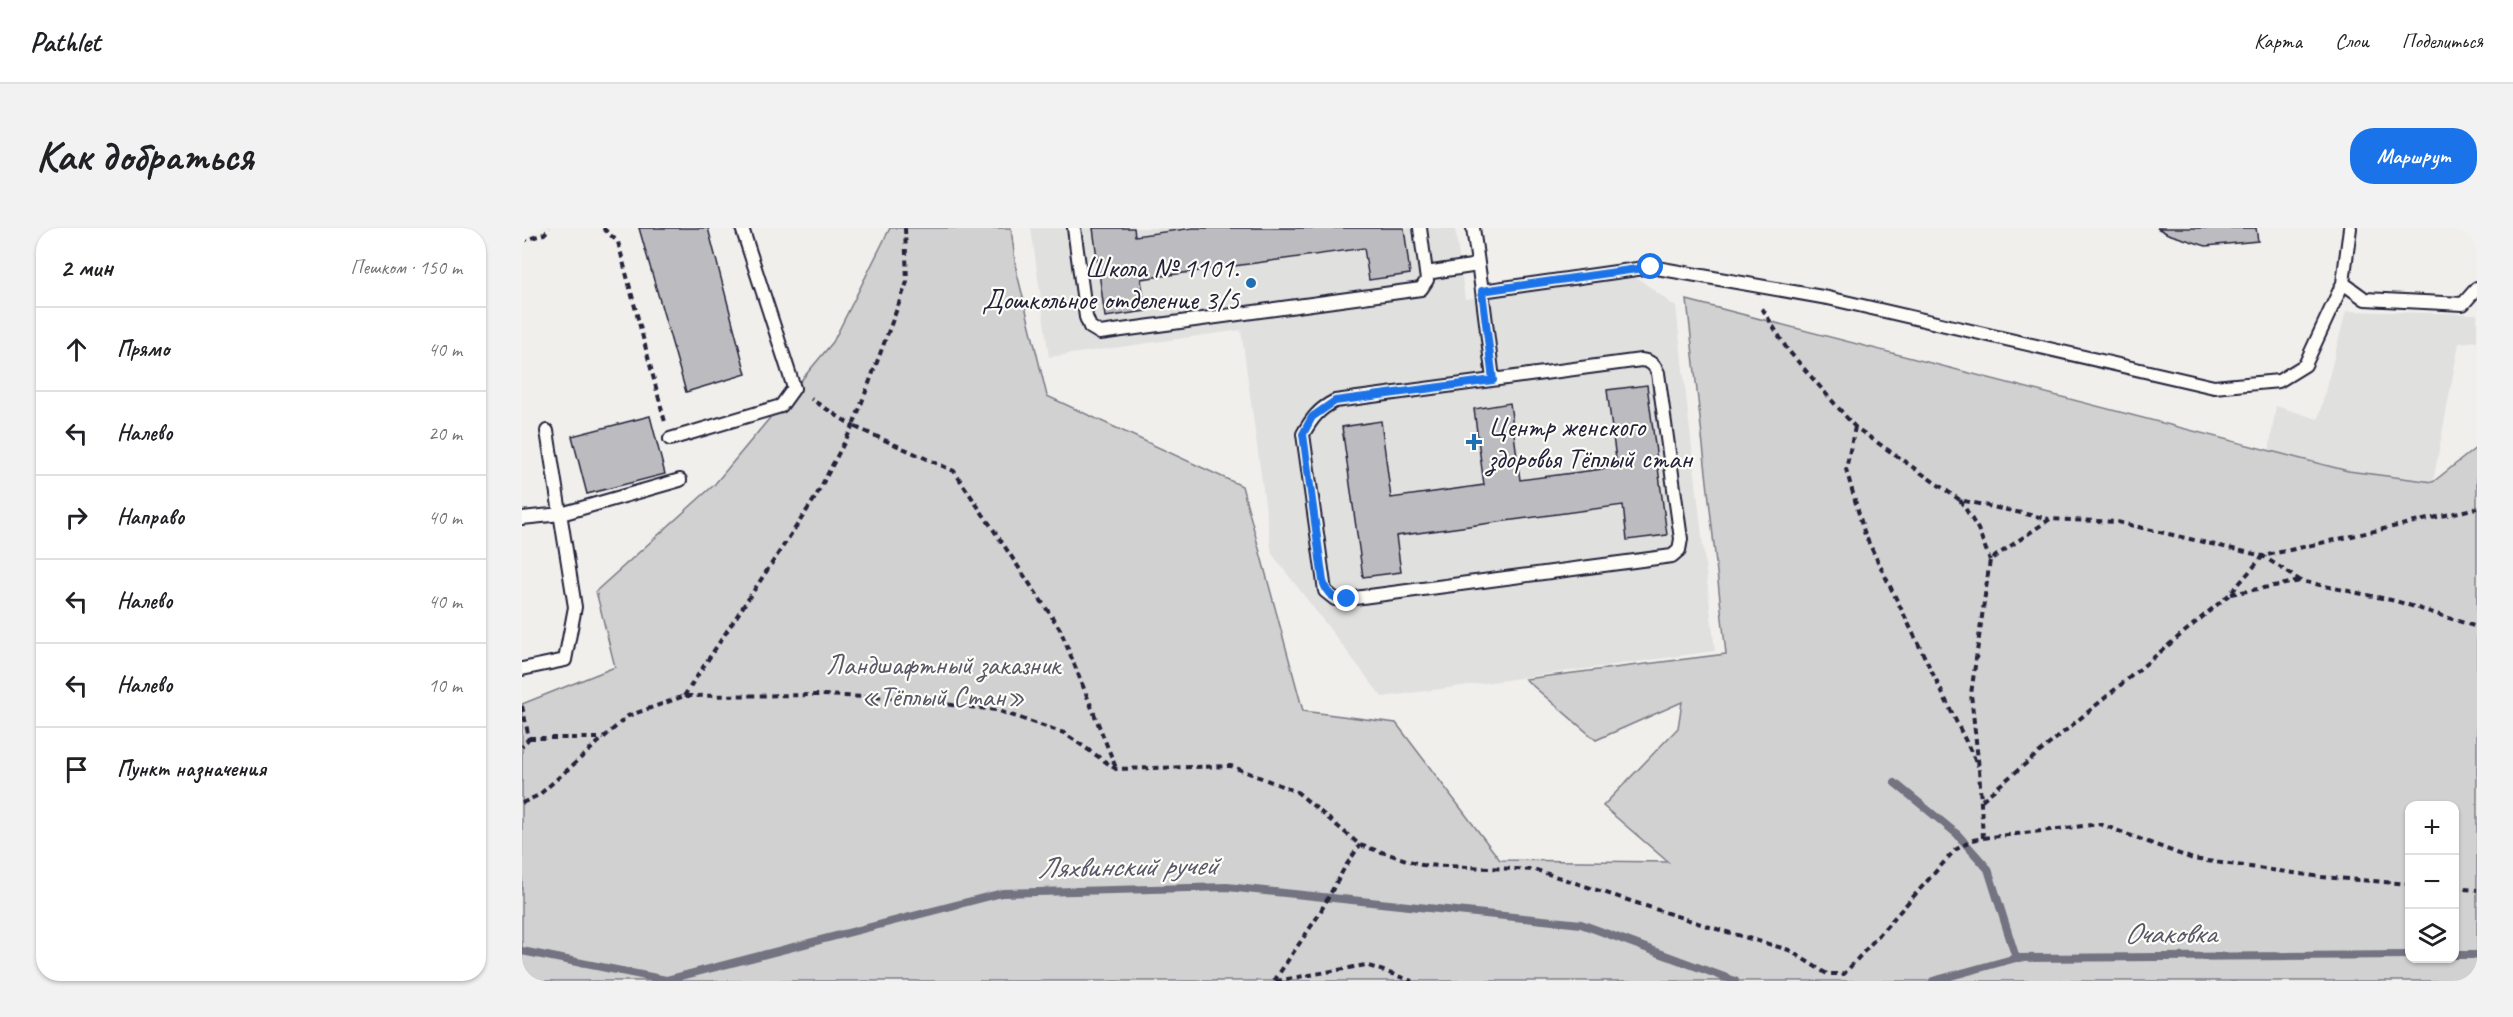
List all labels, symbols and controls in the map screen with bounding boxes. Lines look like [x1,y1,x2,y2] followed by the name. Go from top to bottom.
[30,24,100,59] text: Pathlet
[2254,28,2302,54] text: Карта
[2335,28,2369,54] text: Слои
[2402,28,2483,54] text: Поделиться
[2350,128,2477,184] button: Маршрут
[36,130,253,183] text: Как добраться
[982,250,1240,317] place label: Школа № 1101. Дошкольное отделение 3/5
[60,251,113,284] text: 2 мин
[1637,253,1663,279] route start
[350,255,462,280] text: Пешком · 150 m
[1244,276,1258,290] marker: Школа № 1101. Дошкольное отделение 3/5
[60,333,93,366] icon: ahead
[117,335,169,363] text: Прямо
[428,337,462,362] text: 40 m
[1484,409,1694,477] place label: Центр женского здоровья Тёплый стан
[60,417,93,450] icon: left
[117,419,173,447] text: Налево
[428,421,462,446] text: 20 m
[1465,433,1483,451] marker: Центр женского здоровья Тёплый стан
[60,501,93,534] icon: right
[117,503,184,531] text: Направо
[428,505,462,530] text: 40 m
[60,585,93,618] icon: left
[1333,585,1359,611] route end
[117,587,173,615] text: Налево
[428,589,462,614] text: 40 m
[826,647,1063,714] park label: Ландшафтный заказник «Тёплый Стан»
[60,669,93,702] icon: left
[117,671,173,699] text: Налево
[428,673,462,698] text: 10 m
[60,753,93,786] icon: arrive
[117,755,266,783] text: Пункт назначения
[2405,801,2459,963] map controls
[2405,801,2459,855] button: +
[1037,845,1223,887] water label: Ляхвинский ручей
[2405,855,2459,909] button: −
[2405,909,2459,963] button: layers
[2124,914,2220,952] water label: Очаковка

